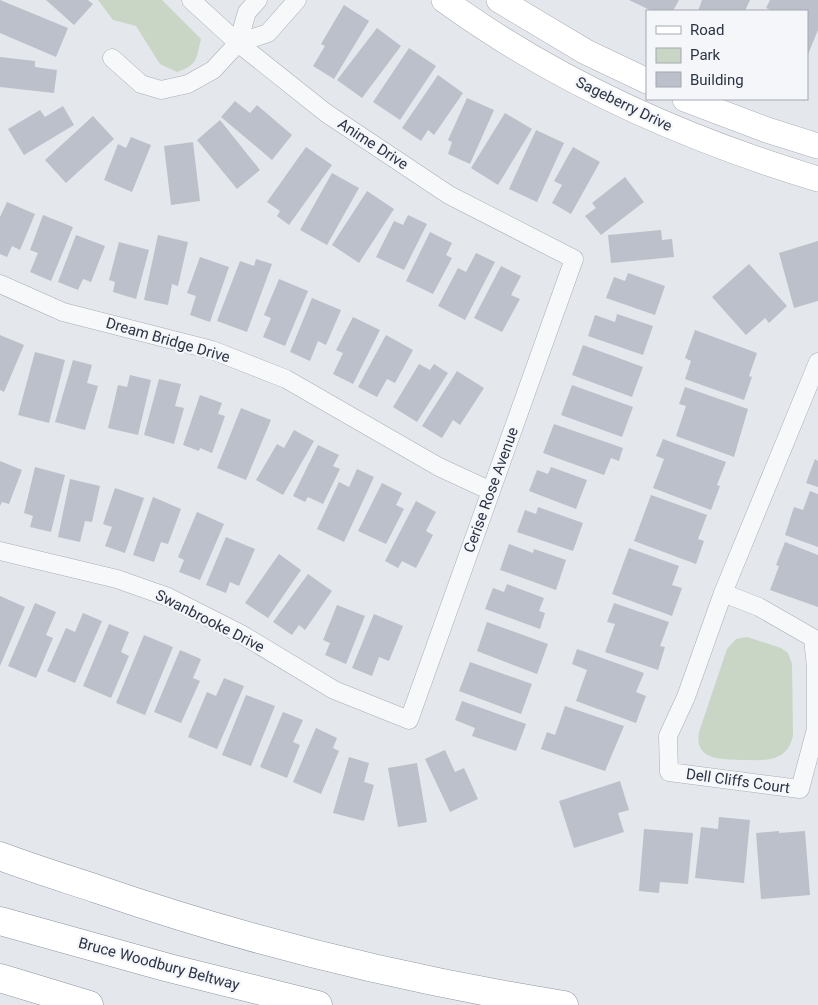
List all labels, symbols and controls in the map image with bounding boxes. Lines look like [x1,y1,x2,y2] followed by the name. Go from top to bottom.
[646,10,808,100] legend
[690,21,724,39] text: Road
[690,46,721,64] text: Park
[690,71,744,89] text: Building
[573,73,675,135] street label: Sageberry Drive
[334,115,412,173] street label: Anime Drive
[104,314,232,366] street label: Dream Bridge Drive
[460,425,522,555] street label: Cerise Rose Avenue
[152,586,268,656] street label: Swanbrooke Drive
[685,765,791,797] street label: Dell Cliffs Court
[77,934,241,994] street label: Bruce Woodbury Beltway

